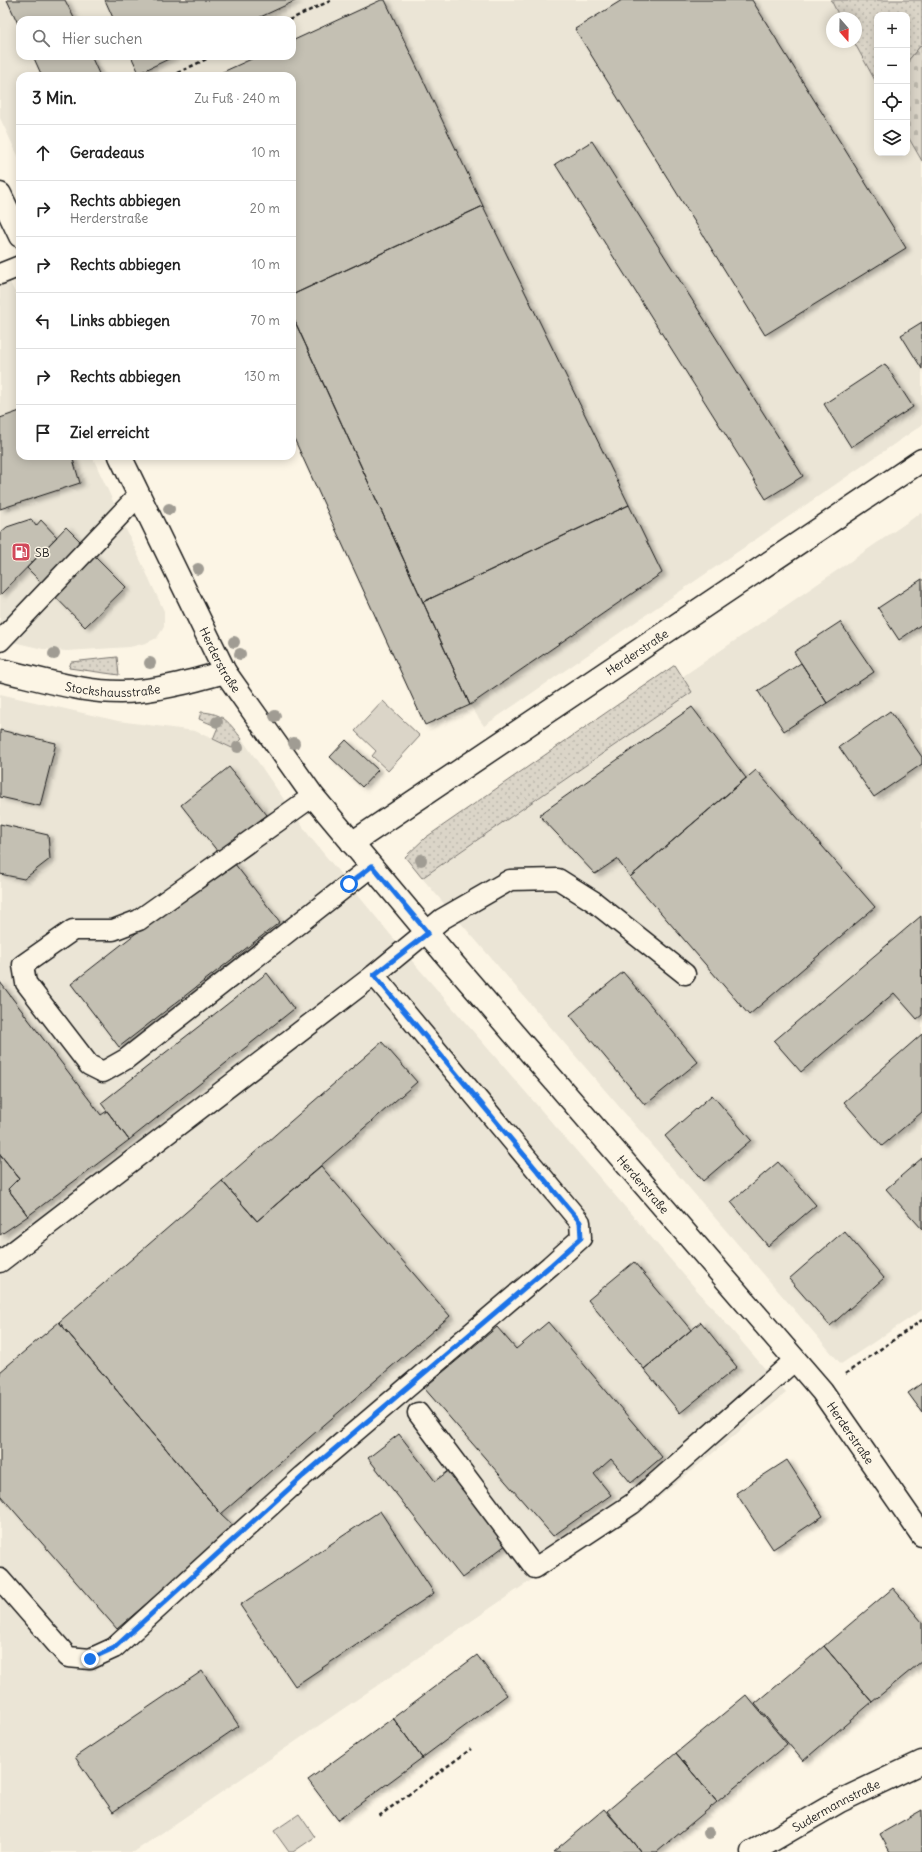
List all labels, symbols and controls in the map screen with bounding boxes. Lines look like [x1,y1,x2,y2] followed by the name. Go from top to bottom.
[826,12,862,48] north arrow
[874,12,910,156] map controls
[874,12,910,48] button: +
[16,16,296,60] search box
[30,27,52,49] icon: search
[62,29,142,48] text: Hier suchen
[874,48,910,84] button: −
[874,84,910,120] button: locate
[32,87,77,109] text: 3 Min.
[194,90,280,107] text: Zu Fuß · 240 m
[874,120,910,156] button: layers
[32,142,54,164] icon: ahead
[70,143,144,162] text: Geradeaus
[252,144,280,161] text: 10 m
[70,191,181,210] text: Rechts abbiegen
[32,198,54,220] icon: right
[250,200,280,217] text: 20 m
[70,210,148,227] text: Herderstraße
[32,254,54,276] icon: right
[70,255,181,274] text: Rechts abbiegen
[252,256,280,273] text: 10 m
[32,310,54,332] icon: left
[70,311,170,330] text: Links abbiegen
[251,312,280,329] text: 70 m
[32,366,54,388] icon: right
[70,367,181,386] text: Rechts abbiegen
[244,368,280,385] text: 130 m
[32,422,54,444] icon: arrive
[70,423,149,442] text: Ziel erreicht
[10,541,32,563] fuel station icon: SB
[35,545,50,560] place label: SB
[197,624,244,695] street label: Herderstraße
[603,625,671,678] street label: Herderstraße
[64,678,161,699] street label: Stockshausstraße
[340,875,358,893] route start
[614,1152,673,1216] street label: Herderstraße
[824,1399,878,1467] street label: Herderstraße
[81,1650,99,1668] route end
[789,1776,882,1835] street label: Sudermannstraße

